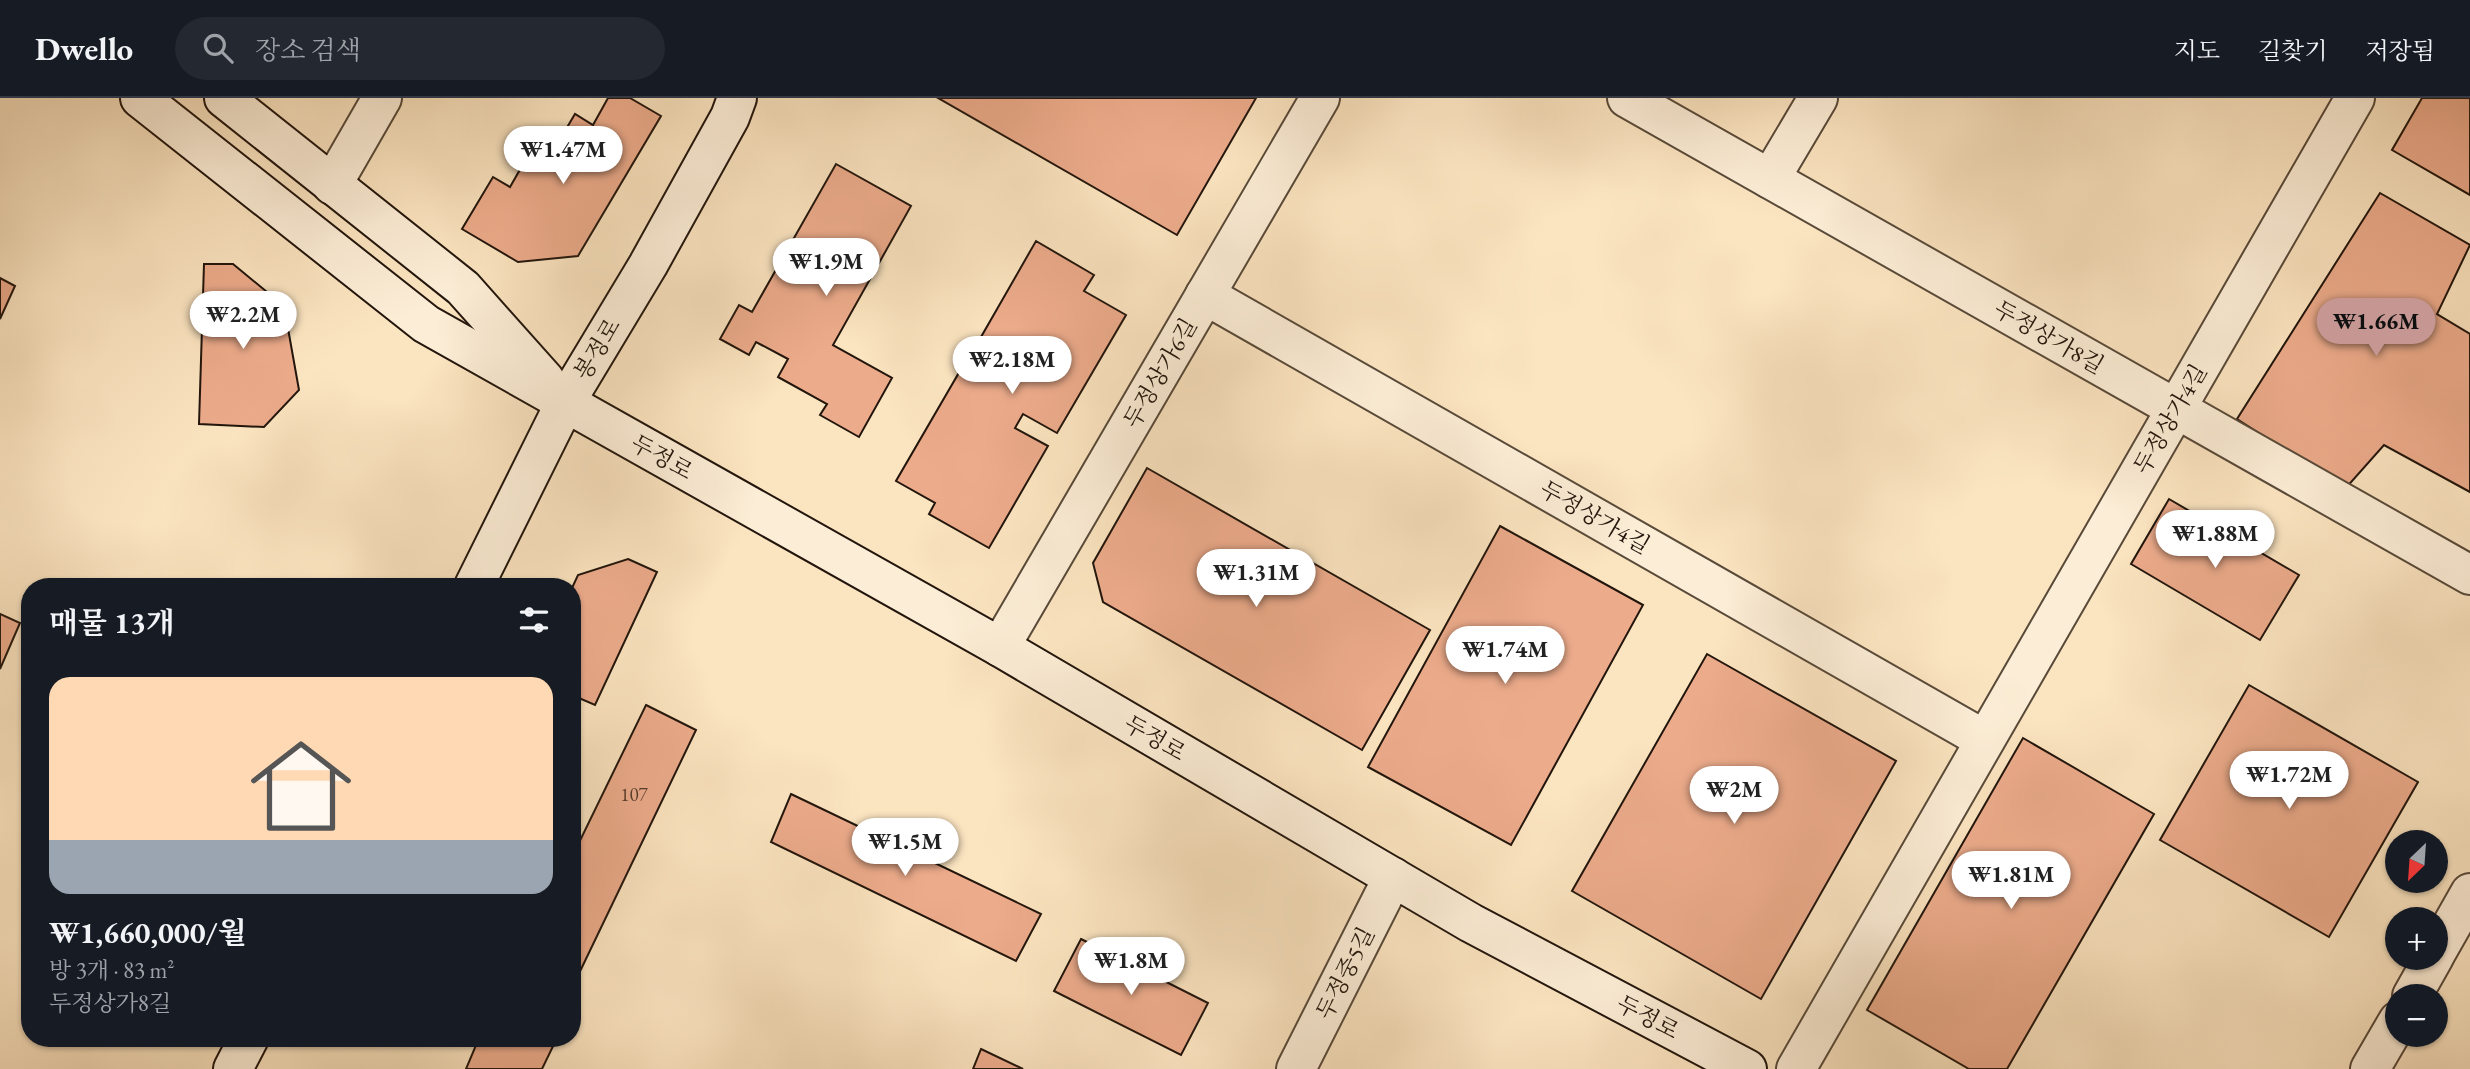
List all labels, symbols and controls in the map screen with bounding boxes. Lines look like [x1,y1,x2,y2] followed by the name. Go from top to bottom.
[175,17,665,80] search box
[35,27,133,70] text: Dwello
[199,29,237,67] icon: search
[255,33,361,67] text: 장소 검색
[2174,35,2220,66] text: 지도
[2258,35,2327,66] text: 길찾기
[2365,35,2435,66] text: 저장됨
[506,126,620,186] pin: ₩1.47M
[520,134,606,164] text: ₩1.47M
[777,238,875,298] pin: ₩1.9M
[789,246,863,276] text: ₩1.9M
[194,292,292,351] pin: ₩2.2M
[1989,293,2109,381] street label: 두정상가8길
[206,299,280,329] text: ₩2.2M
[2319,299,2433,358] pin: ₩1.66M
[2333,306,2419,336] text: ₩1.66M
[567,313,627,385] street label: 봉정로
[1116,313,1204,433] street label: 두정상가6길
[955,336,1069,396] pin: ₩2.18M
[969,344,1055,374] text: ₩2.18M
[2126,359,2214,479] street label: 두정상가4길
[626,428,698,486] street label: 두정로
[1535,473,1655,561] street label: 두정상가4길
[2158,510,2272,570] pin: ₩1.88M
[2172,518,2258,548] text: ₩1.88M
[1199,550,1313,609] pin: ₩1.31M
[1213,557,1299,587] text: ₩1.31M
[515,601,553,639] icon: filters
[49,603,175,642] text: 매물 13개
[1448,626,1562,686] pin: ₩1.74M
[1462,634,1548,664] text: ₩1.74M
[1119,708,1191,768] street label: 두정로
[238,723,364,849] icon: home
[2232,752,2346,811] pin: ₩1.72M
[2246,759,2332,789] text: ₩1.72M
[1700,766,1768,826] pin: ₩2M
[1706,774,1762,804] text: ₩2M
[620,782,649,807] house number: 107
[856,818,954,878] pin: ₩1.5M
[868,826,942,856] text: ₩1.5M
[2385,830,2448,892] north arrow
[2385,830,2448,1047] map controls
[1954,852,2068,911] pin: ₩1.81M
[1968,859,2054,889] text: ₩1.81M
[2385,907,2448,970] button: +
[49,913,247,952] text: ₩1,660,000/월
[1309,922,1381,1024] street label: 두정중5길
[1082,937,1180,997] pin: ₩1.8M
[1094,945,1168,975] text: ₩1.8M
[49,955,174,985] text: 방 3개 · 83 m²
[2385,984,2448,1047] button: −
[49,988,171,1018] text: 두정상가8길
[1612,988,1684,1046] street label: 두정로

